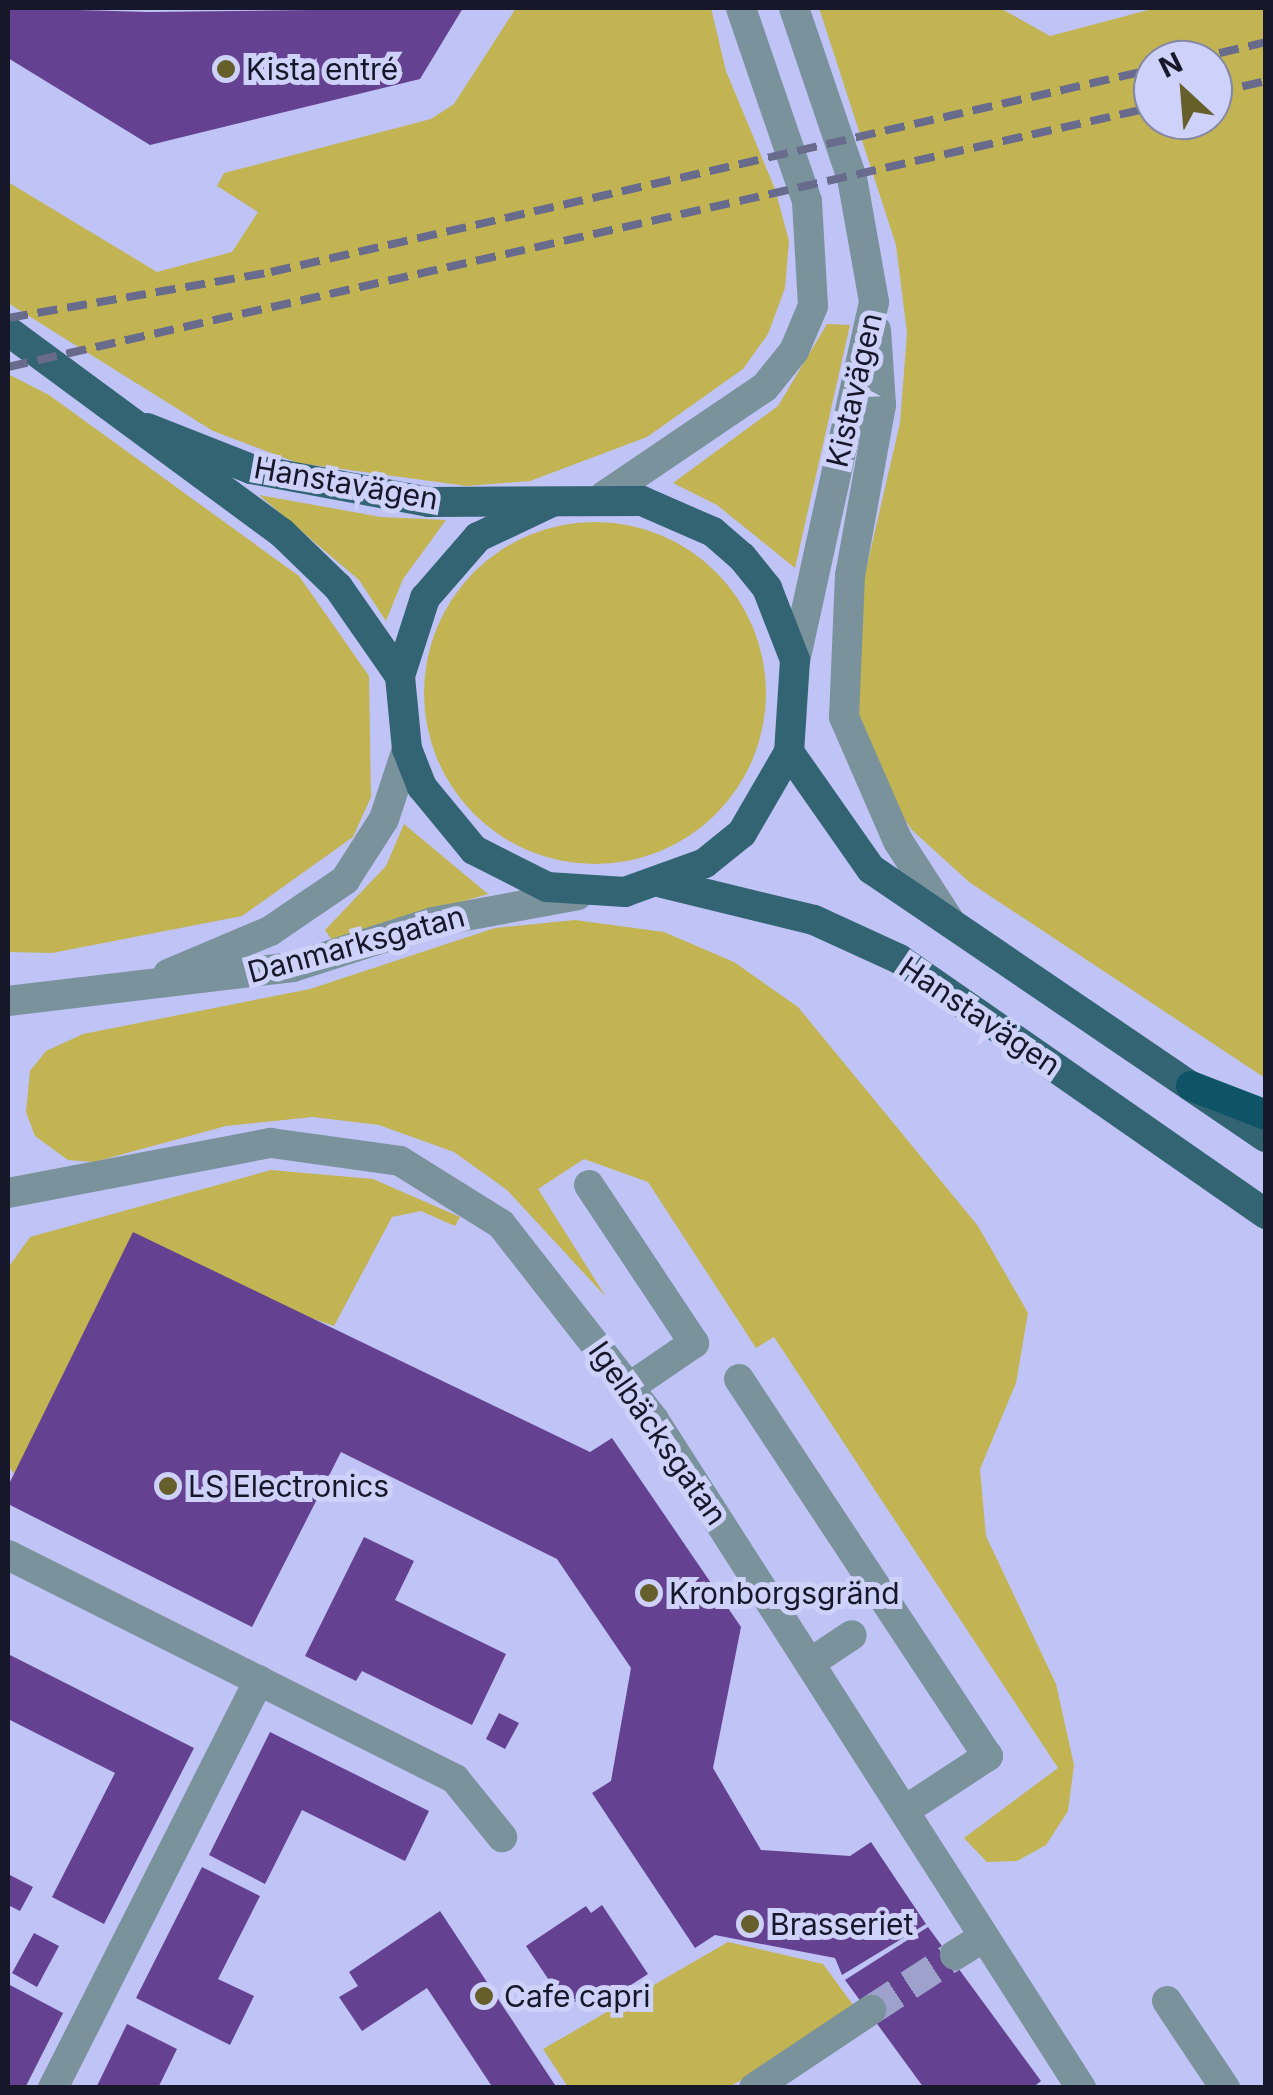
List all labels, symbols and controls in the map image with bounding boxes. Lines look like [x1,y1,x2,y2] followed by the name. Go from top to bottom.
[1133,40,1233,140] north arrow
[1154,45,1188,85] text: N
[246,51,398,87] place label: Kista entré
[215,58,237,80] marker: Kista entré
[819,309,889,471] street label: Kistavägen
[251,449,441,517] street label: Hanstavägen
[244,898,468,990] street label: Danmarksgatan
[893,949,1067,1083] street label: Hanstavägen
[581,1334,735,1532] street label: Igelbäcksgatan
[188,1468,389,1504] place label: LS Electronics
[157,1475,179,1497] marker: LS Electronics
[669,1575,900,1611] place label: Kronborgsgränd
[638,1582,660,1604] marker: Kronborgsgränd
[770,1906,913,1942] place label: Brasseriet
[739,1913,761,1935] marker: Brasseriet
[504,1978,651,2014] place label: Cafe capri
[473,1985,495,2007] marker: Cafe capri

